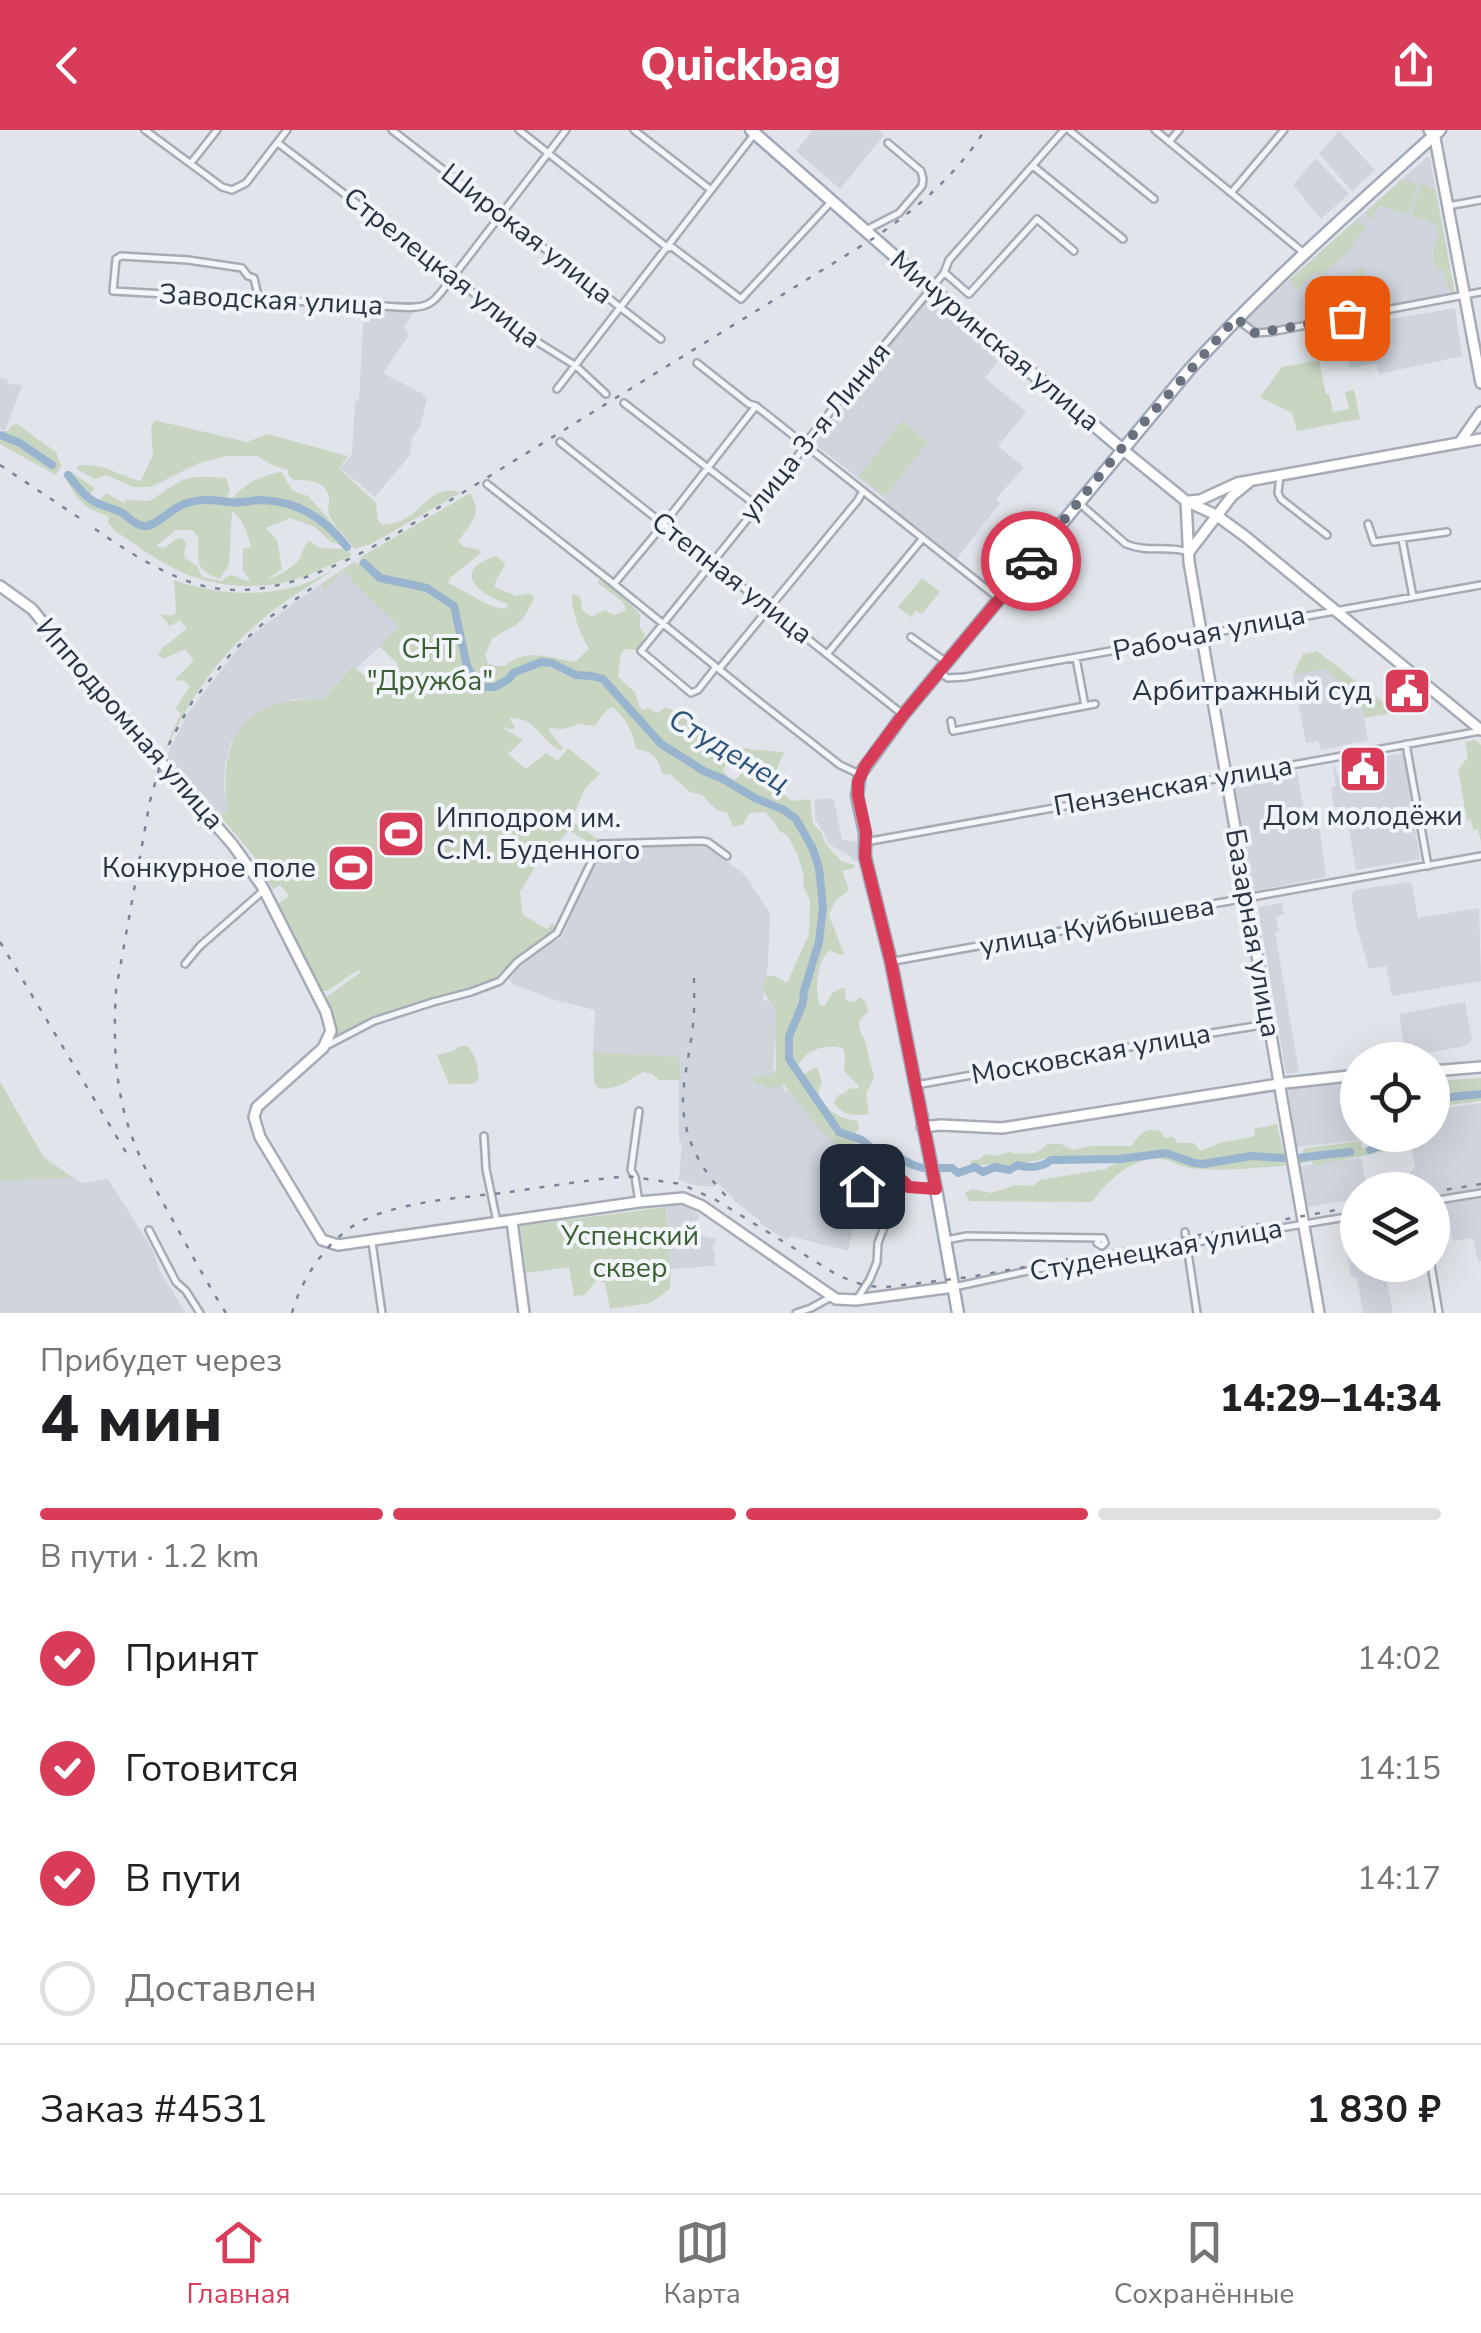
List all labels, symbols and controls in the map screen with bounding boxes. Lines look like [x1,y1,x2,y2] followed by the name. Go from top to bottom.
[640,35,841,96] text: Quickbag
[40,38,95,93] icon: back
[1386,38,1441,93] icon: share
[433,155,621,313] street label: Широкая улица
[335,179,549,357] street label: Стрелецкая улица
[882,242,1108,440] street label: Мичуринская улица
[158,275,384,325] street label: Заводская улица
[1305,276,1390,361] pin
[1320,291,1375,346] icon: bag
[731,334,899,530] street label: улица 3-я Линия
[644,503,820,653] street label: Степная улица
[981,511,1081,611] courier
[1004,534,1059,589] icon: car
[1110,596,1308,670] street label: Рабочая улица
[28,610,232,838] street label: Ипподромная улица
[367,630,493,700] park label: СНТ "Дружба"
[1381,665,1433,717] public building icon: Арбитражный суд
[1132,672,1372,710] place label: Арбитражный суд
[661,699,797,803] water label: Студенец
[1337,743,1389,795] public building icon: Дом молодёжи
[1051,746,1295,826] street label: Пензенская улица
[1263,797,1463,835] place label: Дом молодёжи
[436,799,640,869] place label: Ипподром им. С.М. Буденного
[375,808,427,860] sports icon: Ипподром им. С.М. Буденного
[1216,826,1290,1040] street label: Базарная улица
[325,842,377,894] sports icon: Конкурное поле
[102,849,316,887] place label: Конкурное поле
[977,887,1217,965] street label: улица Куйбышева
[968,1014,1214,1094] street label: Московская улица
[1340,1042,1450,1282] map controls
[1340,1042,1450,1152] button: locate
[820,1144,905,1229] pin
[835,1159,890,1214] icon: home
[1340,1172,1450,1282] button: layers
[1027,1209,1285,1291] street label: Студенецкая улица
[560,1217,699,1287] park label: Успенский сквер
[40,1339,282,1382] text: Прибудет через
[1220,1373,1441,1424] text: 14:29–14:34
[40,1375,223,1464] text: 4 мин
[40,1535,259,1578] text: В пути · 1.2 km
[40,1631,95,1686] icon: check
[125,1633,258,1684] text: Принят
[1357,1637,1441,1680] text: 14:02
[40,1741,95,1796] icon: check
[125,1743,299,1794] text: Готовится
[1357,1747,1441,1790] text: 14:15
[40,1851,95,1906] icon: check
[125,1853,242,1904] text: В пути
[1357,1857,1441,1900] text: 14:17
[125,1963,317,2014] text: Доставлен
[40,2084,268,2135] text: Заказ #4531
[1306,2084,1441,2135] text: 1 830 ₽
[186,2215,291,2313] tab: Главная
[664,2215,741,2313] tab: Карта
[1114,2215,1295,2313] tab: Сохранённые

